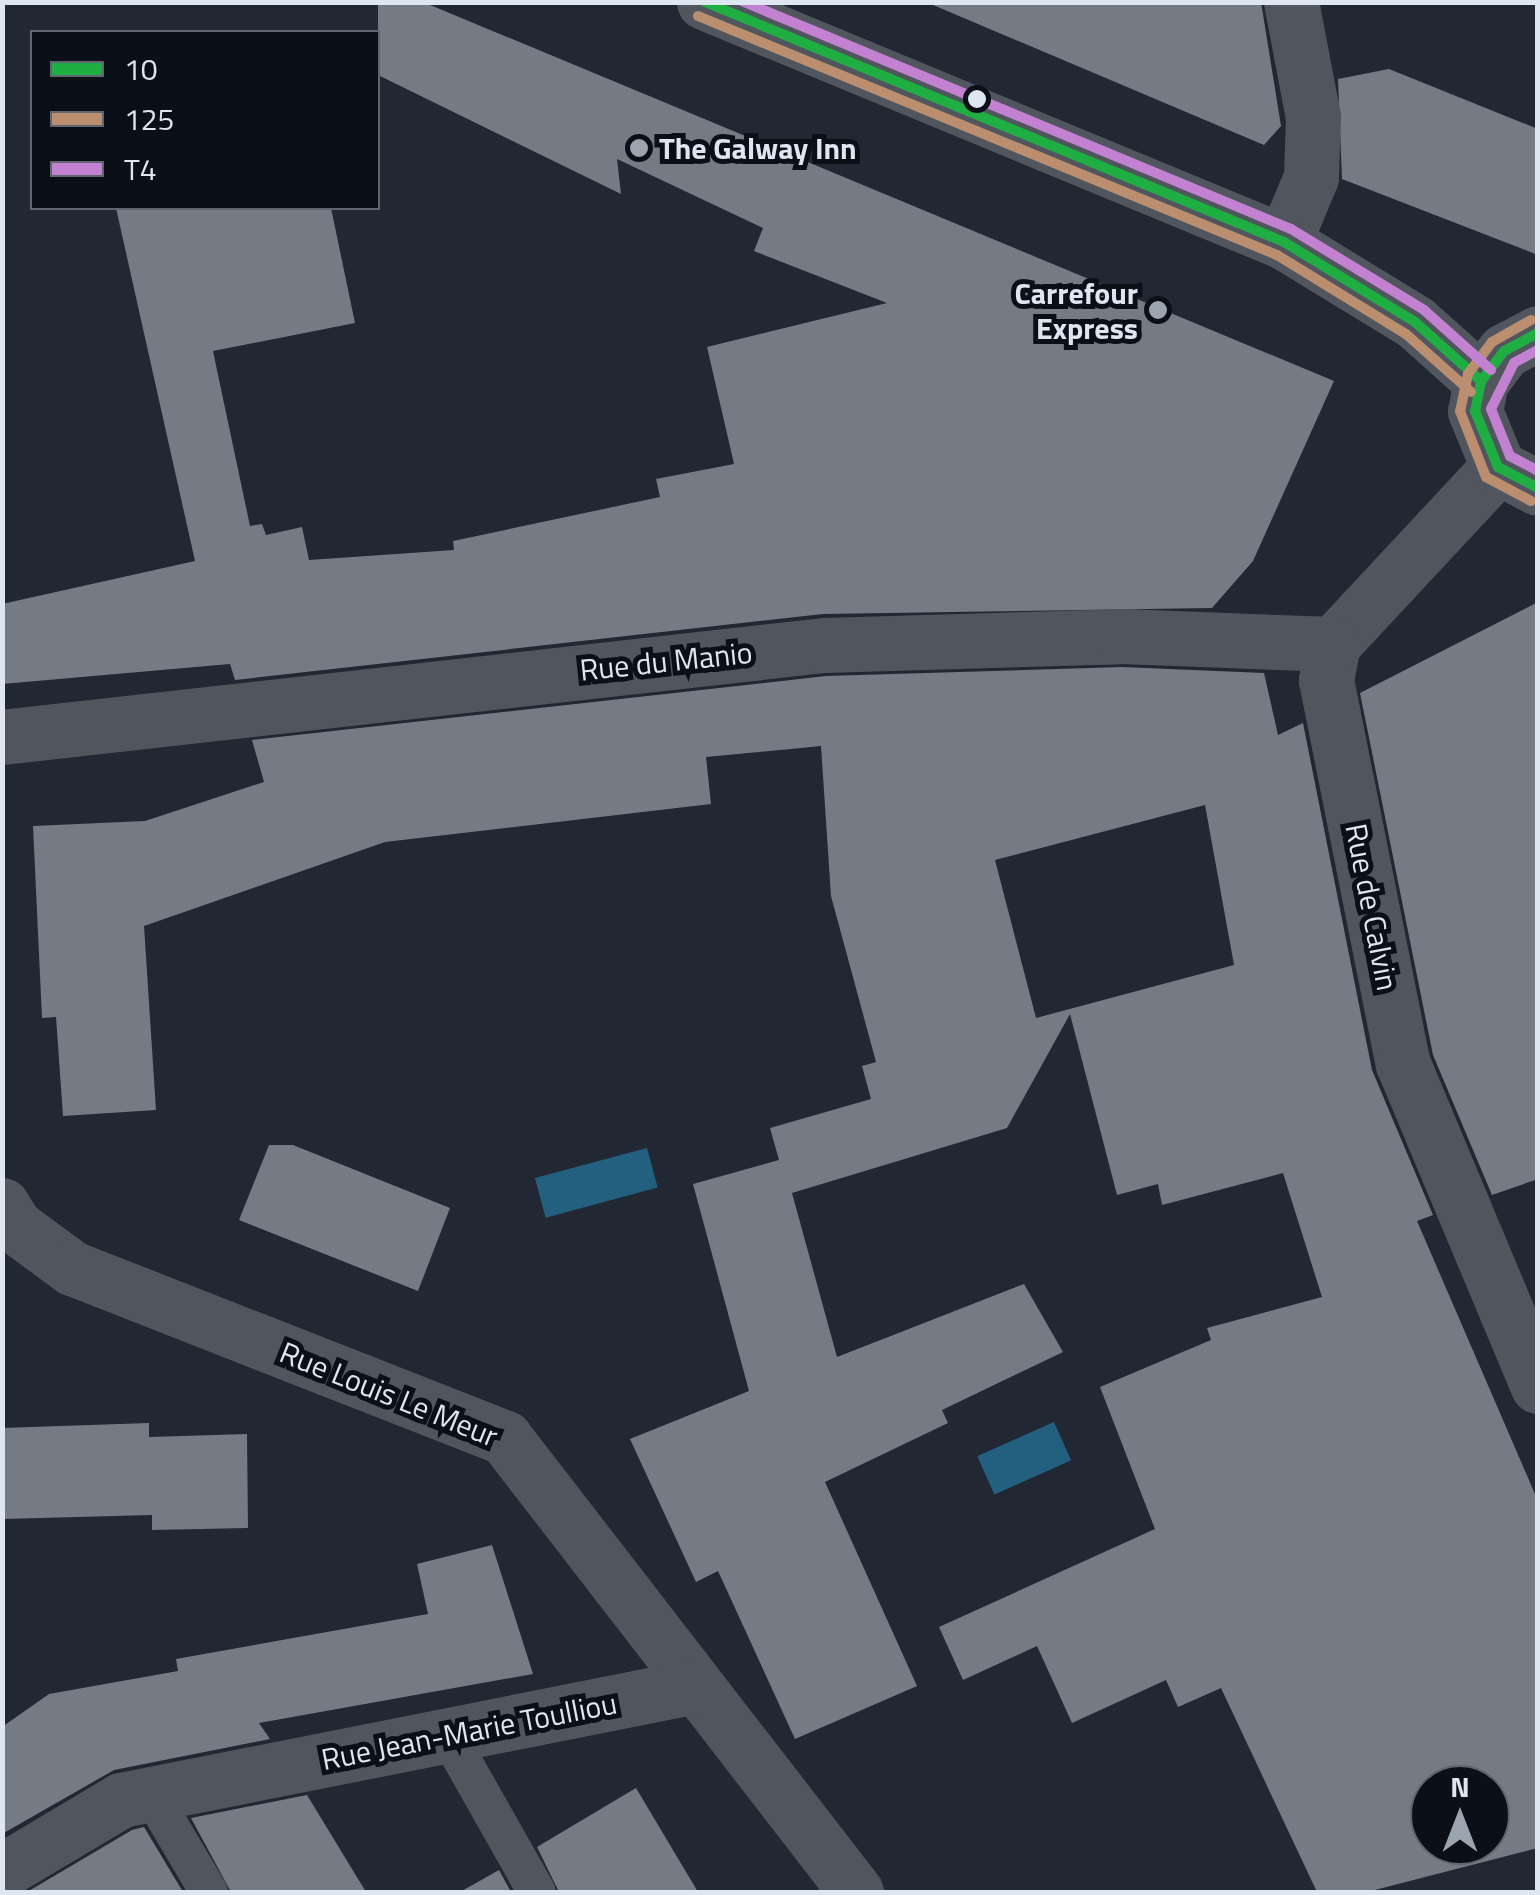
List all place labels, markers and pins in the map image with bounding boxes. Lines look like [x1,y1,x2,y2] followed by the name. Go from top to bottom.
[967,89,987,109] unlabelled marker
[659,130,857,166] place label: The Galway Inn
[628,137,650,159] marker: The Galway Inn
[1014,275,1138,346] place label: Carrefour Express
[1147,299,1169,321] marker: Carrefour Express

